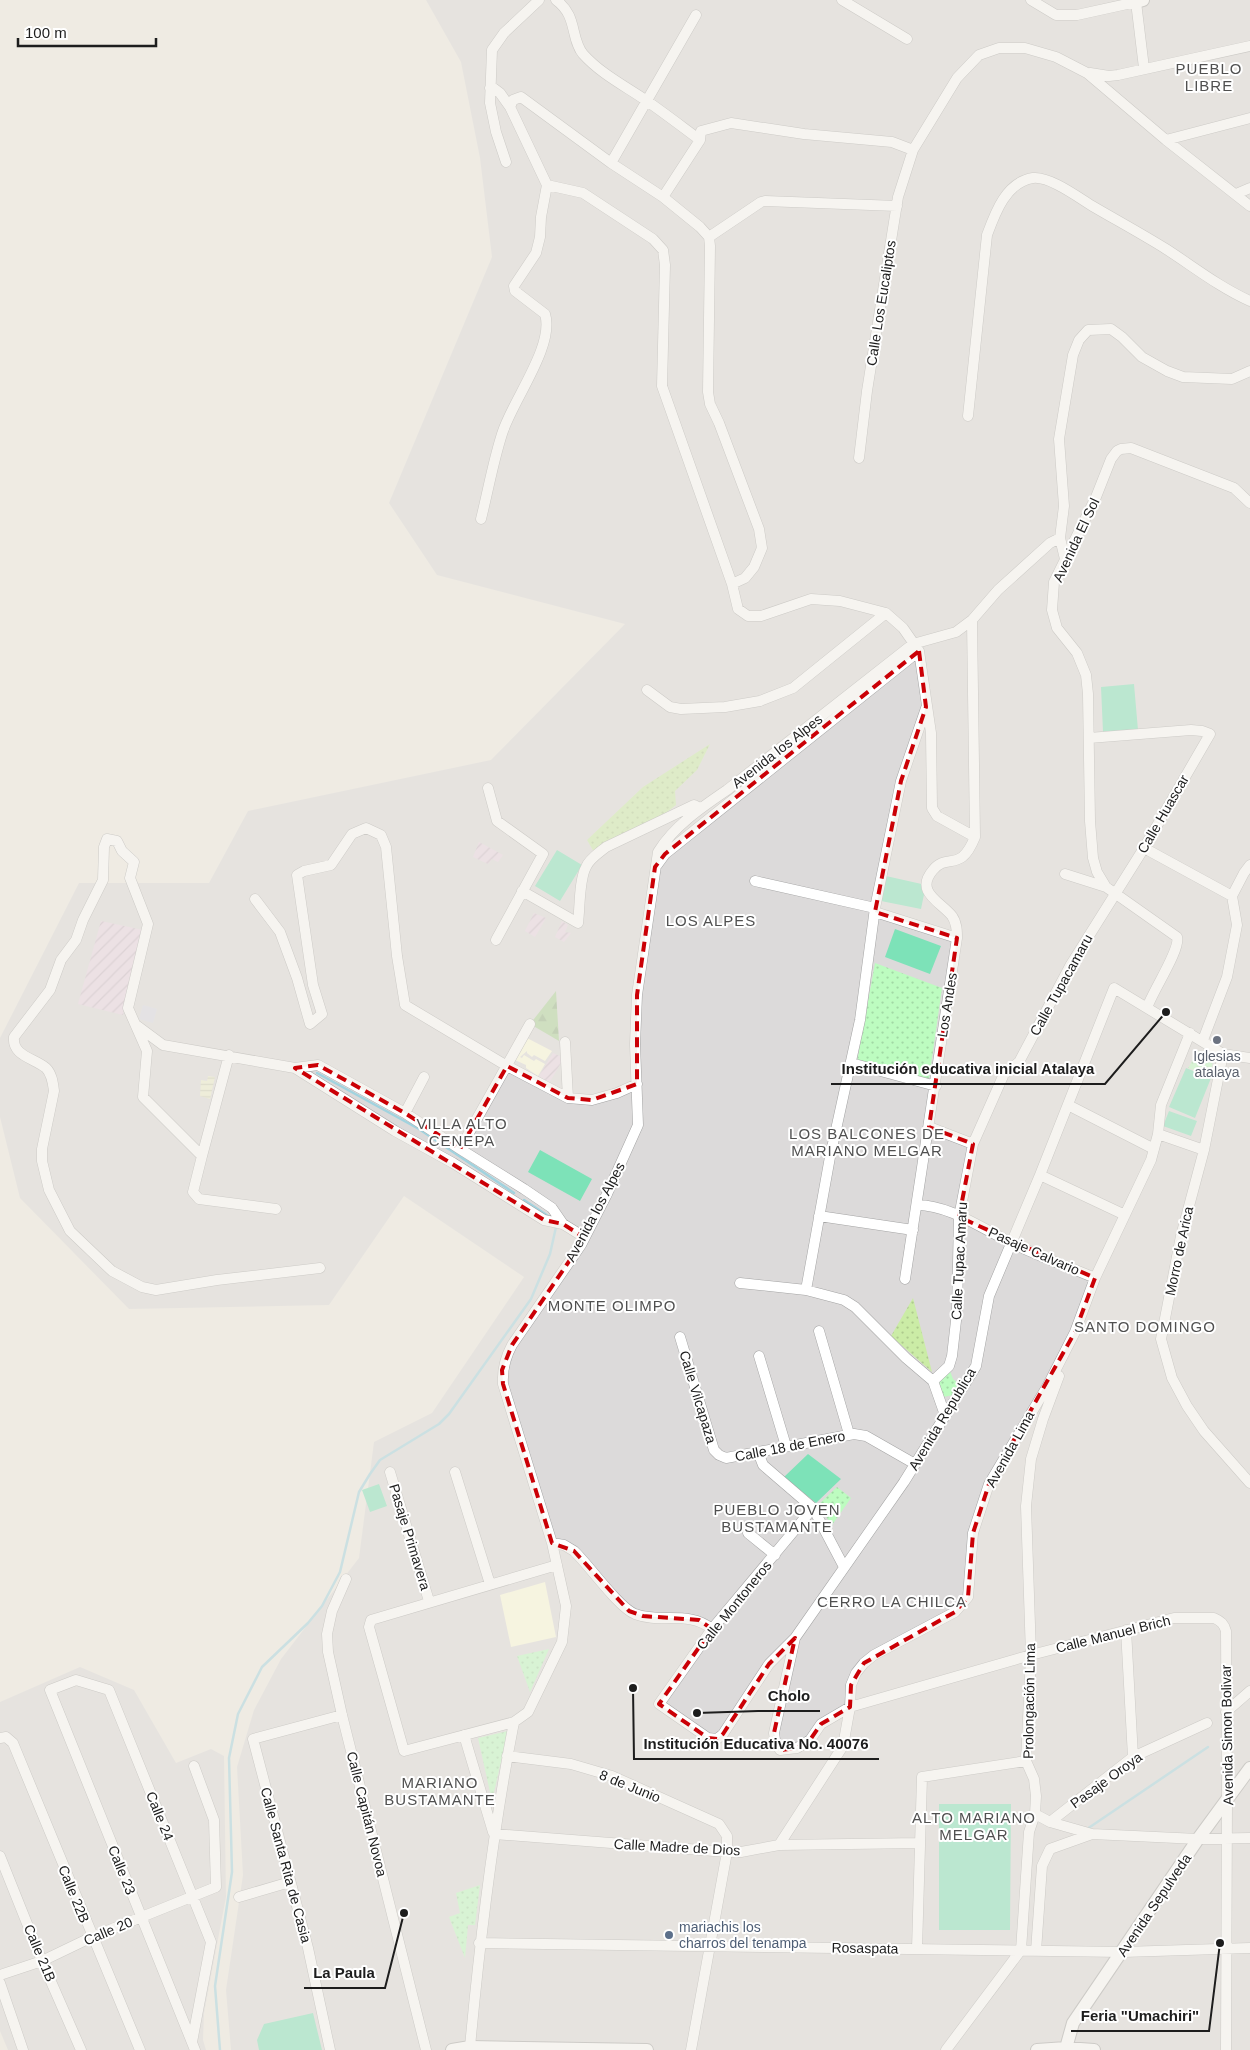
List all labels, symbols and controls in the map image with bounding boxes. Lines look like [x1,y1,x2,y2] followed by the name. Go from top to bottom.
[18,15,155,47] scale bar
[25,24,67,41] text: 100 m
[1176,60,1242,94] district label: PUEBLO LIBRE
[863,239,899,367] street label: Calle Los Eucaliptos
[1050,495,1102,585] street label: Avenida El Sol
[729,711,825,791] street label: Avenida los Alpes
[1134,772,1192,856] street label: Calle Huascar
[666,912,756,929] district label: LOS ALPES
[1026,931,1096,1039] street label: Calle Tupacamaru
[934,971,960,1039] street label: Los Andes
[1211,1034,1223,1046] marker: Iglesias atalaya
[1193,1048,1241,1080] place label: Iglesias atalaya
[831,1054,1105,1084] callout: Institución educativa inicial Atalaya
[842,1060,1095,1077] text: Institución educativa inicial Atalaya
[416,1115,508,1149] district label: VILLA ALTO CENEPA
[789,1125,945,1159] district label: LOS BALCONES DE MARIANO MELGAR
[562,1160,628,1264] street label: Avenida los Alpes
[948,1202,970,1320] street label: Calle Tupac Amaru
[1162,1205,1196,1297] street label: Morro de Arica
[986,1224,1082,1278] street label: Pasaje Calvario
[548,1297,676,1314] district label: MONTE OLIMPO
[1074,1318,1216,1335] district label: SANTO DOMINGO
[676,1349,720,1446] street label: Calle Vilcapaza
[905,1365,979,1473] street label: Avenida Republica
[983,1408,1038,1490] street label: Avenida Lima
[733,1427,847,1465] street label: Calle 18 de Enero
[386,1482,434,1592] street label: Pasaje Primavera
[713,1501,841,1535] district label: PUEBLO JOVEN BUSTAMANTE
[693,1557,775,1653] street label: Calle Montoneros
[817,1593,967,1610] district label: CERRO LA CHILCA
[1054,1612,1172,1656] street label: Calle Manuel Brich
[1020,1643,1038,1759] street label: Prolongación Lima
[1218,1664,1236,1805] street label: Avenida Simon Bolivar
[758,1681,820,1711] callout: Cholo
[768,1687,810,1704] text: Cholo
[634,1729,879,1759] callout: Institución Educativa No. 40076
[643,1735,869,1752] text: Institución Educativa No. 40076
[1067,1748,1145,1811] street label: Pasaje Oroya
[344,1750,390,1878] street label: Calle Capitán Novoa
[597,1766,663,1806] street label: 8 de Junio
[384,1774,496,1808] district label: MARIANO BUSTAMANTE
[258,1786,315,1945] street label: Calle Santa Rita de Casia
[143,1789,177,1843] street label: Calle 24
[912,1809,1036,1843] district label: ALTO MARIANO MELGAR
[613,1836,741,1858] street label: Calle Madre de Dios
[105,1843,139,1897] street label: Calle 23
[1114,1850,1194,1959] street label: Avenida Sepulveda
[55,1863,93,1925] street label: Calle 22B
[81,1914,135,1948] street label: Calle 20
[679,1919,807,1951] place label: mariachis los charros del tenampa
[21,1922,59,1984] street label: Calle 21B
[663,1929,675,1941] marker: mariachis los charros del tenampa
[831,1939,899,1957] street label: Rosaspata
[304,1958,385,1988] callout: La Paula
[313,1964,375,1981] text: La Paula
[1071,2001,1209,2031] callout: Feria "Umachiri"
[1081,2007,1199,2024] text: Feria "Umachiri"

